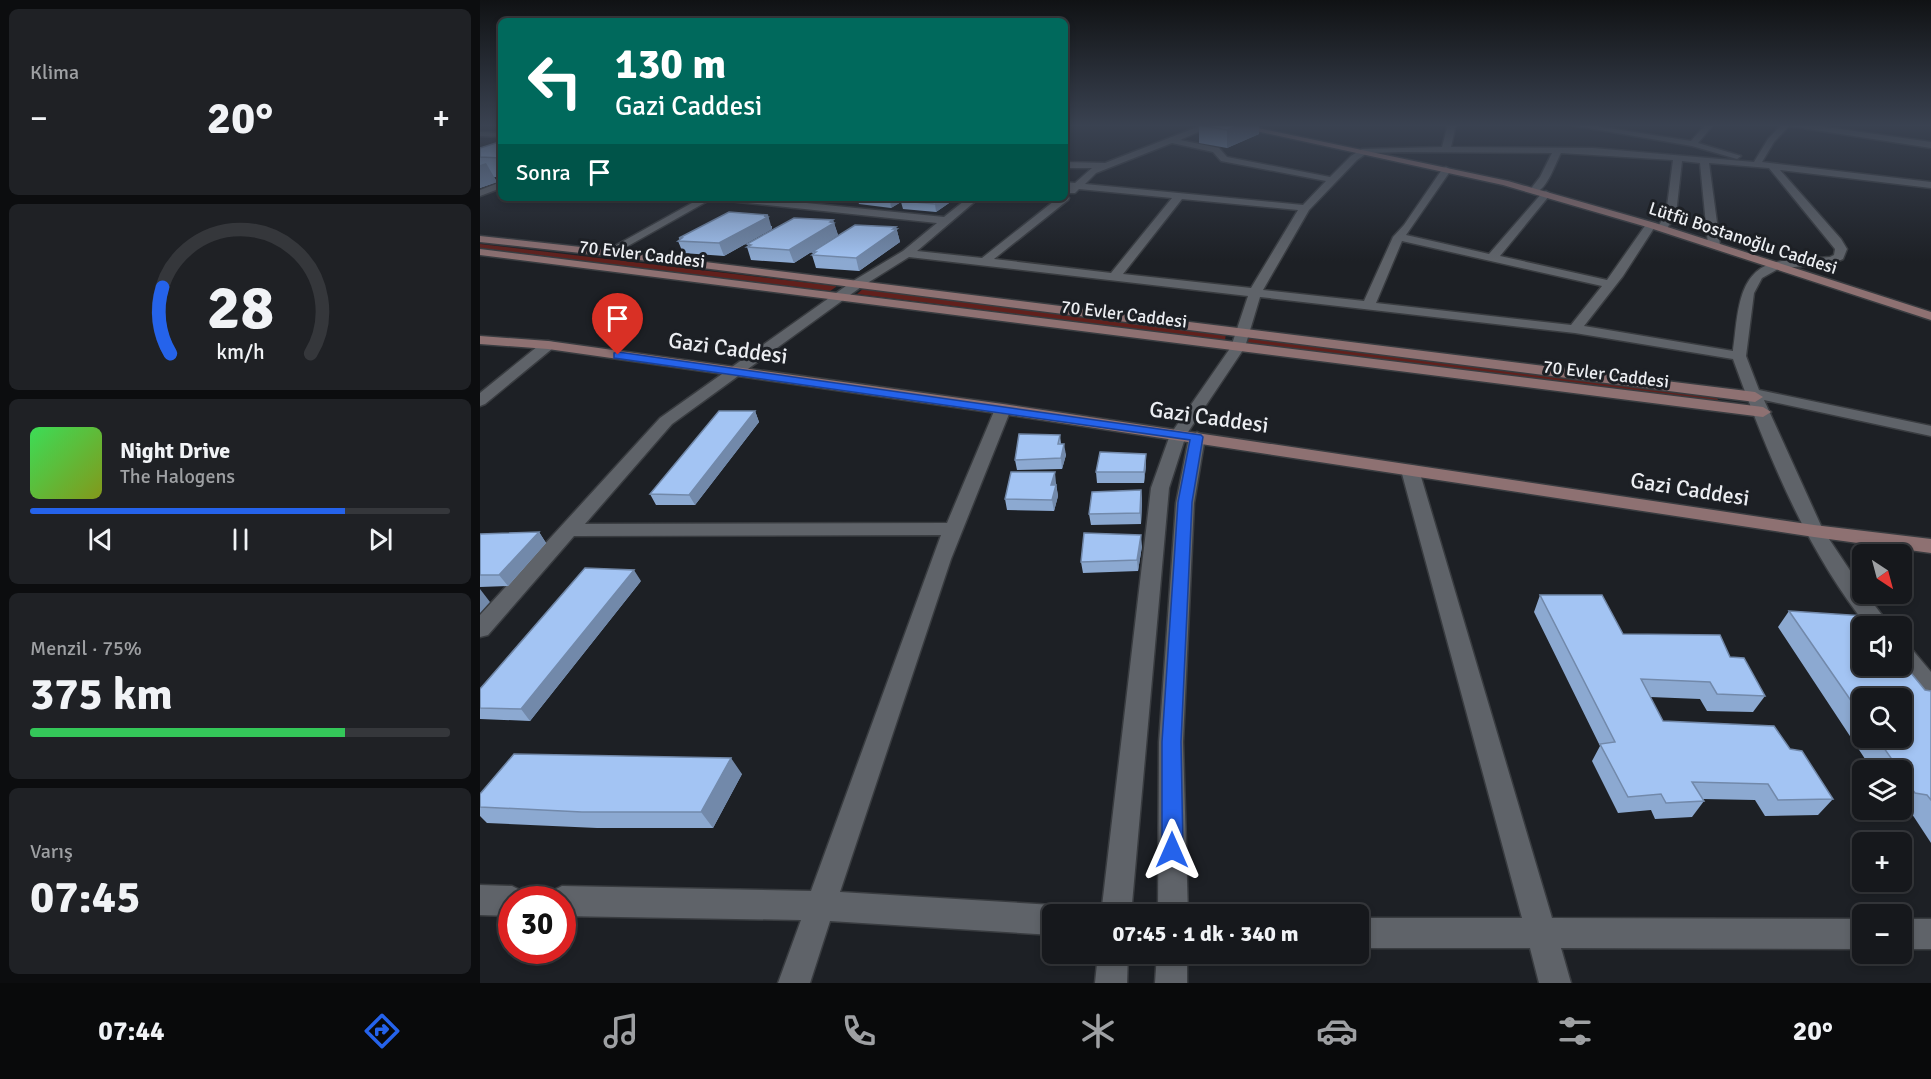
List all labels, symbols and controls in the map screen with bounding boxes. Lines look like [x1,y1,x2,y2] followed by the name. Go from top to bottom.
[615,39,726,90] text: 130 m
[516,42,594,120] icon: left
[30,60,79,85] text: Klima
[615,90,762,123] text: Gazi Caddesi
[207,91,273,146] text: 20°
[30,98,48,139] text: −
[432,98,450,139] text: +
[583,156,616,189] icon: arrive
[516,159,571,186] text: Sonra
[1646,197,1840,279] street label: Lütfü Bostanoğlu Caddesi
[578,235,706,273] street label: 70 Evler Caddesi
[206,269,274,346] text: 28
[592,293,643,355] pin
[1060,295,1188,333] street label: 70 Evler Caddesi
[601,302,634,335] icon: arrive
[667,326,789,370] street label: Gazi Caddesi
[216,339,264,365] text: km/h
[1542,355,1670,393] street label: 70 Evler Caddesi
[1148,395,1270,439] street label: Gazi Caddesi
[120,437,230,464] text: Night Drive
[120,464,235,489] text: The Halogens
[1629,466,1751,512] street label: Gazi Caddesi
[84,523,117,556] icon: previous
[224,523,257,556] icon: pause
[364,523,397,556] icon: next
[1852,544,1912,604] north arrow
[1852,544,1912,964] map controls
[1852,616,1912,676] button: sound
[30,636,142,661] text: Menzil · 75%
[30,667,173,722] text: 375 km
[1852,688,1912,748] button: search
[1852,760,1912,820] button: layers
[1140,818,1204,882] position arrow
[1852,832,1912,892] button: +
[30,839,73,864] text: Varış
[30,870,140,925] text: 07:45
[498,886,576,964] speed limit sign: 30
[1852,904,1912,964] button: −
[1112,920,1299,947] text: 07:45 · 1 dk · 340 m
[361,1010,403,1052] icon: directions
[600,1010,642,1052] icon: music
[838,1010,880,1052] icon: phone
[1077,1010,1119,1052] icon: climate
[1316,1010,1358,1052] icon: car
[1554,1010,1596,1052] icon: filters
[98,1015,165,1048] text: 07:44
[1793,1015,1833,1048] text: 20°

